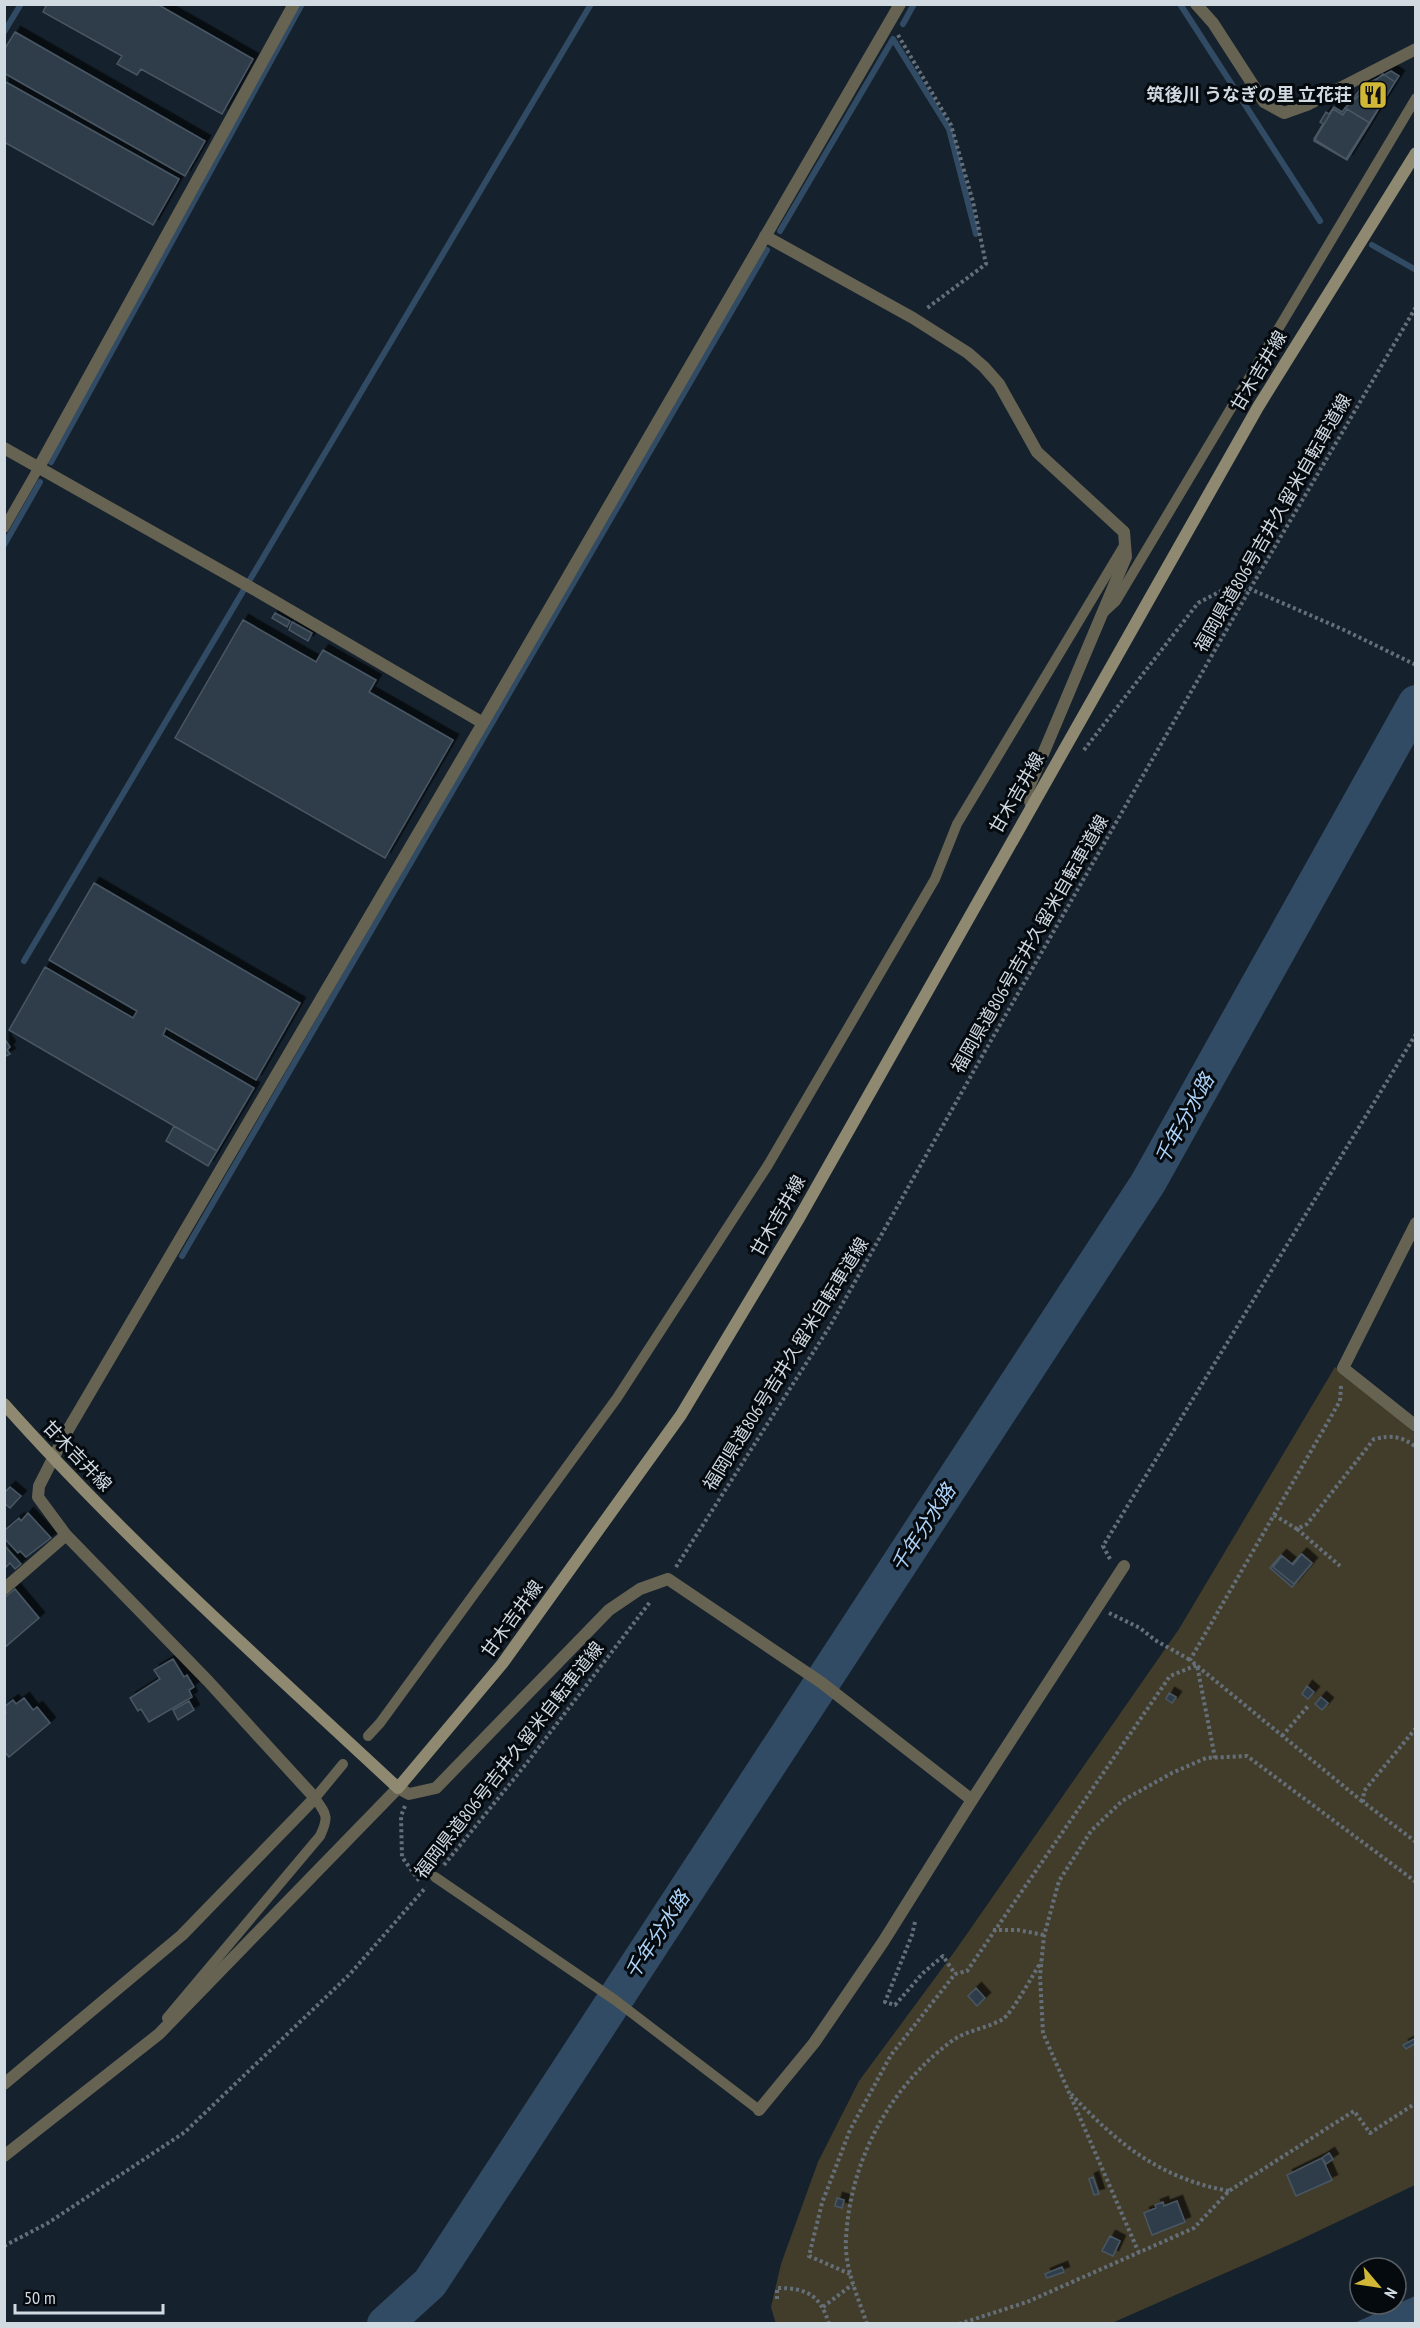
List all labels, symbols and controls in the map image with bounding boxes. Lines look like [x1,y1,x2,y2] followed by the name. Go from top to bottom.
[1357,79,1389,111] restaurant icon: 筑後川 うなぎの里 立花荘
[1147,83,1352,106] place label: 筑後川 うなぎの里 立花荘
[1226,326,1292,415] street label: 甘木吉井線
[1189,390,1356,656] street label: 福岡県道806号吉井久留米自転車道線
[984,748,1049,837] street label: 甘木吉井線
[946,811,1113,1077] street label: 福岡県道806号吉井久留米自転車道線
[1148,1067,1221,1169] water label: 千年分水路
[745,1171,810,1260] street label: 甘木吉井線
[698,1233,873,1495] street label: 福岡県道806号吉井久留米自転車道線
[38,1415,117,1496] street label: 甘木吉井線
[885,1477,962,1577] water label: 千年分水路
[476,1576,547,1662] street label: 甘木吉井線
[409,1637,608,1883] street label: 福岡県道806号吉井久留米自転車道線
[619,1884,696,1984] water label: 千年分水路
[1348,2256,1408,2316] north arrow
[15,2277,164,2315] scale bar
[1380,2285,1402,2302] text: N
[24,2286,56,2309] text: 50 m

